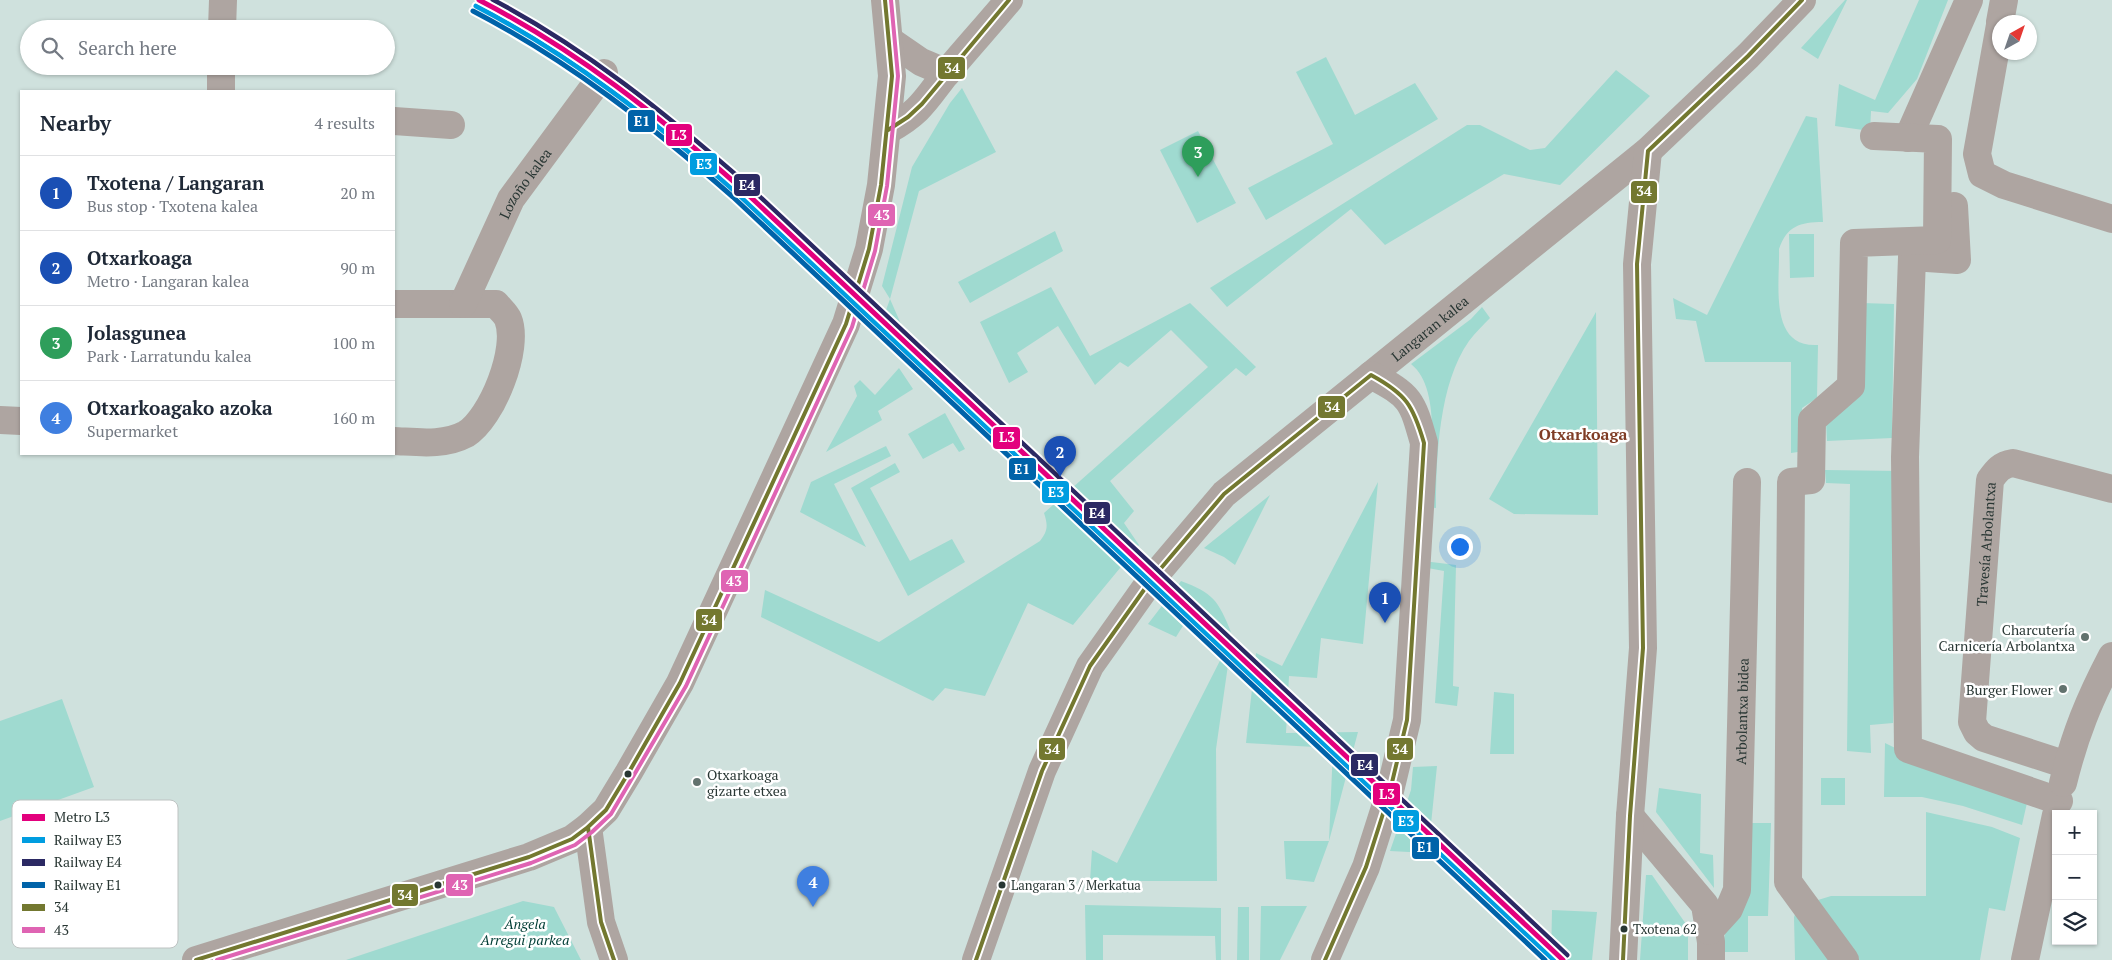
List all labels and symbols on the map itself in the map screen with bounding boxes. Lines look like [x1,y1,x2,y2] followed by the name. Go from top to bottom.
[1992,15,2037,60] north arrow
[937,56,966,80] line badge: 34
[944,58,960,77] text: 34
[627,109,656,133] line badge: E1
[634,111,650,130] text: E1
[665,123,693,147] line badge: L3
[671,125,687,144] text: L3
[1182,136,1214,177] pin: 3
[494,144,555,221] street label: Lozoño kalea
[689,152,718,176] line badge: E3
[696,154,712,173] text: E3
[733,173,761,197] line badge: E4
[739,175,755,194] text: E4
[1630,180,1658,204] line badge: 34
[1636,181,1652,200] text: 34
[867,203,896,227] line badge: 43
[874,205,890,224] text: 43
[1387,291,1472,365] street label: Langaran kalea
[1317,395,1346,419] line badge: 34
[1324,397,1340,416] text: 34
[1539,423,1627,445] district label: Otxarkoaga
[992,426,1021,450] line badge: L3
[999,427,1015,446] text: L3
[1044,436,1076,477] pin: 2
[1008,457,1037,481] line badge: E1
[1014,459,1030,478] text: E1
[1041,480,1070,504] line badge: E3
[1971,481,1999,607] street label: Travesía Arbolantxa
[1048,482,1064,501] text: E3
[1083,501,1111,525] line badge: E4
[1089,503,1105,522] text: E4
[1447,534,1473,560] your location
[720,569,749,593] line badge: 43
[726,571,742,590] text: 43
[1369,582,1401,623] pin: 1
[695,608,723,632] line badge: 34
[701,610,717,629] text: 34
[1938,620,2075,655] place label: Charcutería Carnicería Arbolantxa
[2079,631,2091,643] marker: Charcutería Carnicería Arbolantxa
[1731,658,1752,765] street label: Arbolantxa bidea
[1966,680,2054,699] place label: Burger Flower
[2057,683,2069,695] marker: Burger Flower
[1038,737,1066,761] line badge: 34
[1386,737,1414,761] line badge: 34
[1044,739,1060,758] text: 34
[1392,739,1408,758] text: 34
[1350,753,1379,777] line badge: E4
[1357,755,1373,774] text: E4
[707,765,787,800] place label: Otxarkoaga gizarte etxea
[623,769,633,779] unlabelled marker
[691,776,703,788] marker: Otxarkoaga gizarte etxea
[1372,782,1401,806] line badge: L3
[1379,784,1395,803] text: L3
[12,800,178,948] legend
[54,807,110,826] text: Metro L3
[1392,809,1420,833] line badge: E3
[1398,811,1414,830] text: E3
[54,830,122,849] text: Railway E3
[1411,836,1440,860] line badge: E1
[1417,837,1433,856] text: E1
[54,852,122,871] text: Railway E4
[797,866,829,907] pin: 4
[445,873,474,897] line badge: 43
[54,875,122,894] text: Railway E1
[452,875,468,894] text: 43
[1011,876,1141,894] place label: Langaran 3 / Merkatua
[433,880,443,890] unlabelled marker
[997,880,1007,890] marker: Langaran 3 / Merkatua
[391,883,419,907] line badge: 34
[397,885,413,904] text: 34
[54,897,69,916] text: 34
[480,914,569,949] park label: Ángela Arregui parkea
[54,920,69,939] text: 43
[1633,920,1697,938] place label: Txotena 62
[1619,924,1629,934] marker: Txotena 62

